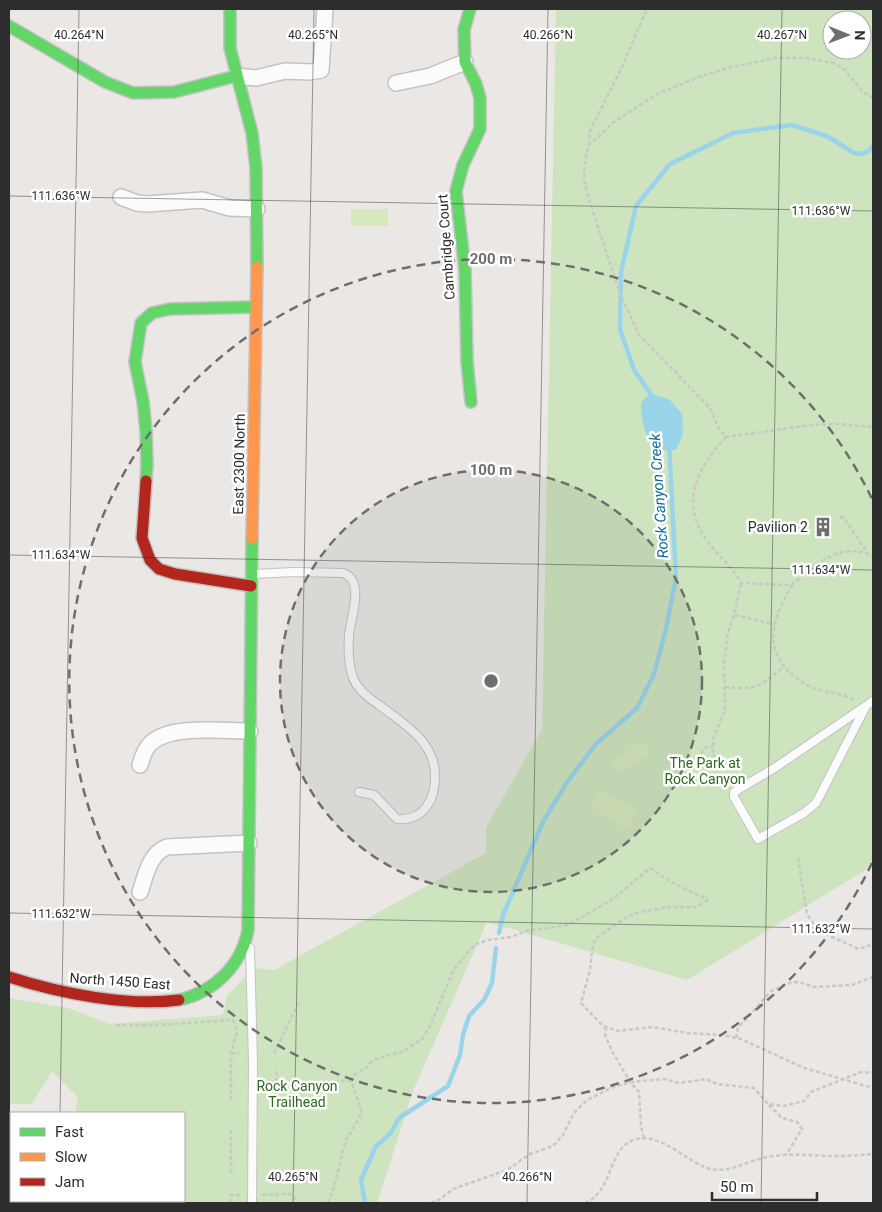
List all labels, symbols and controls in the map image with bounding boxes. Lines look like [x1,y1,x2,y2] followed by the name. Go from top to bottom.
[822,10,872,60] north arrow
[54,28,104,42] text: 40.264°N
[288,28,338,42] text: 40.265°N
[523,28,573,42] text: 40.266°N
[757,28,807,42] text: 40.267°N
[852,30,868,40] text: N
[32,189,91,203] text: 111.636°W
[434,193,458,301] street label: Cambridge Court
[792,204,851,218] text: 111.636°W
[470,250,512,268] text: 200 m
[230,413,248,515] street label: East 2300 North
[646,432,672,559] water label: Rock Canyon Creek
[470,461,512,479] text: 100 m
[812,516,834,538] building icon: Pavilion 2
[748,519,808,535] place label: Pavilion 2
[32,548,91,562] text: 111.634°W
[792,563,851,577] text: 111.634°W
[482,672,500,690] centre of rings
[664,755,746,787] park label: The Park at Rock Canyon
[32,907,91,921] text: 111.632°W
[792,922,851,936] text: 111.632°W
[69,969,171,993] street label: North 1450 East
[256,1078,338,1110] park label: Rock Canyon Trailhead
[10,1112,185,1202] legend
[55,1123,84,1141] text: Fast
[55,1148,87,1166] text: Slow
[268,1170,318,1184] text: 40.265°N
[502,1170,552,1184] text: 40.266°N
[712,1170,817,1202] scale bar
[55,1173,85,1191] text: Jam
[720,1178,754,1196] text: 50 m

